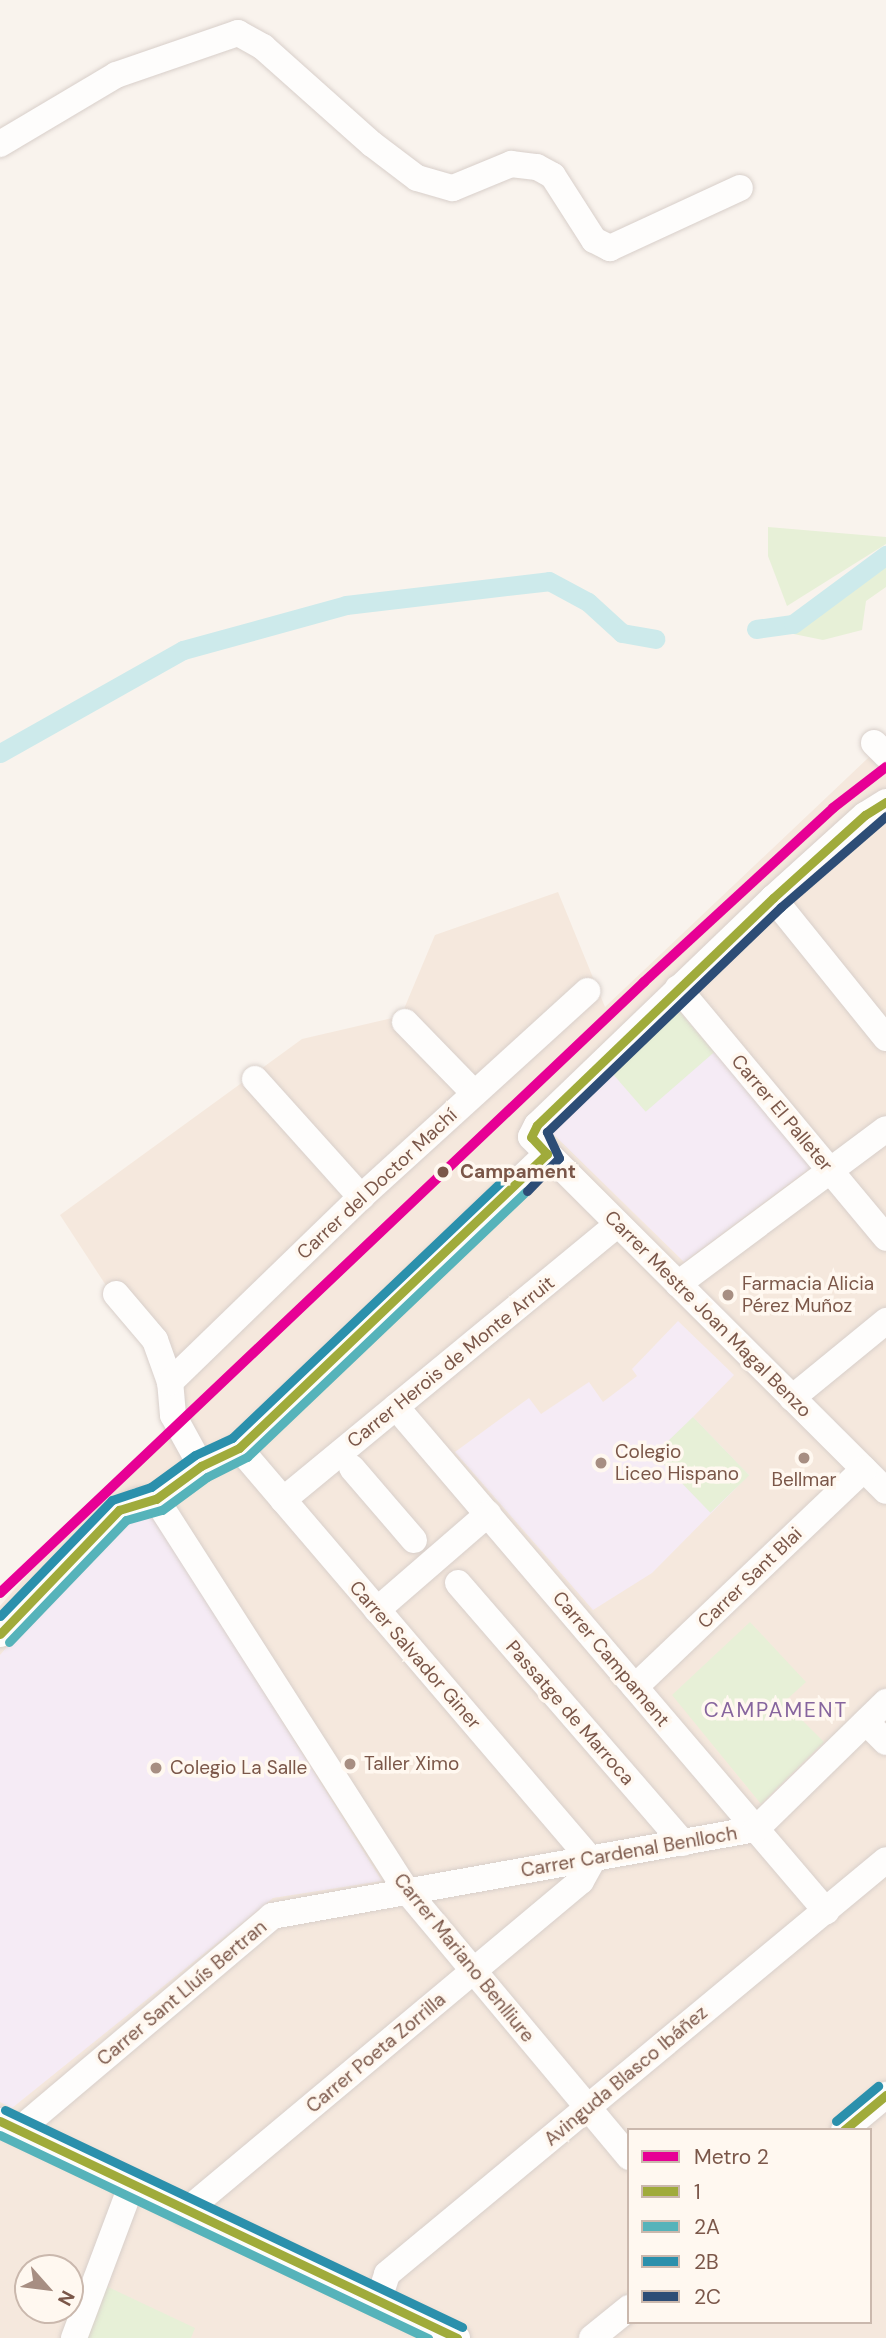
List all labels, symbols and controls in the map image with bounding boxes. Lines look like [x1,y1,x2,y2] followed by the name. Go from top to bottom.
[727,1050,837,1176] street label: Carrer El Palleter
[292,1104,462,1264] street label: Carrer del Doctor Machí
[432,1161,454,1183] marker: Campament
[460,1161,576,1183] place label: Campament
[600,1206,816,1422] street label: Carrer Mestre Joan Magal Benzo
[343,1271,559,1453] street label: Carrer Herois de Monte Arruit
[742,1273,874,1317] place label: Farmacia Alicia Pérez Muñoz
[720,1287,736,1303] marker: Farmacia Alicia Pérez Muñoz
[615,1441,739,1485] place label: Colegio Liceo Hispano
[796,1450,812,1466] marker: Bellmar
[593,1455,609,1471] marker: Colegio Liceo Hispano
[771,1469,837,1491] place label: Bellmar
[693,1523,807,1633] street label: Carrer Sant Blai
[344,1576,486,1734] street label: Carrer Salvador Giner
[548,1587,674,1731] street label: Carrer Campament
[501,1636,639,1790] street label: Passatge de Marroca
[705,1697,847,1723] district label: CAMPAMENT
[364,1753,459,1775] place label: Taller Ximo
[342,1756,358,1772] marker: Taller Ximo
[170,1757,307,1779] place label: Colegio La Salle
[148,1760,164,1776] marker: Colegio La Salle
[519,1822,739,1882] street label: Carrer Cardenal Benlloch
[389,1869,539,2047] street label: Carrer Mariano Benlliure
[93,1915,271,2071] street label: Carrer Sant Lluís Bertran
[302,1988,450,2118] street label: Carrer Poeta Zorrilla
[540,2001,712,2151] street label: Avinguda Blasco Ibáñez
[627,2128,872,2324] legend
[694,2143,769,2171] text: Metro 2
[694,2178,701,2206] text: 1
[694,2213,720,2241] text: 2A
[694,2248,719,2276] text: 2B
[14,2254,84,2324] north arrow
[694,2283,721,2311] text: 2C
[52,2286,81,2310] text: N

